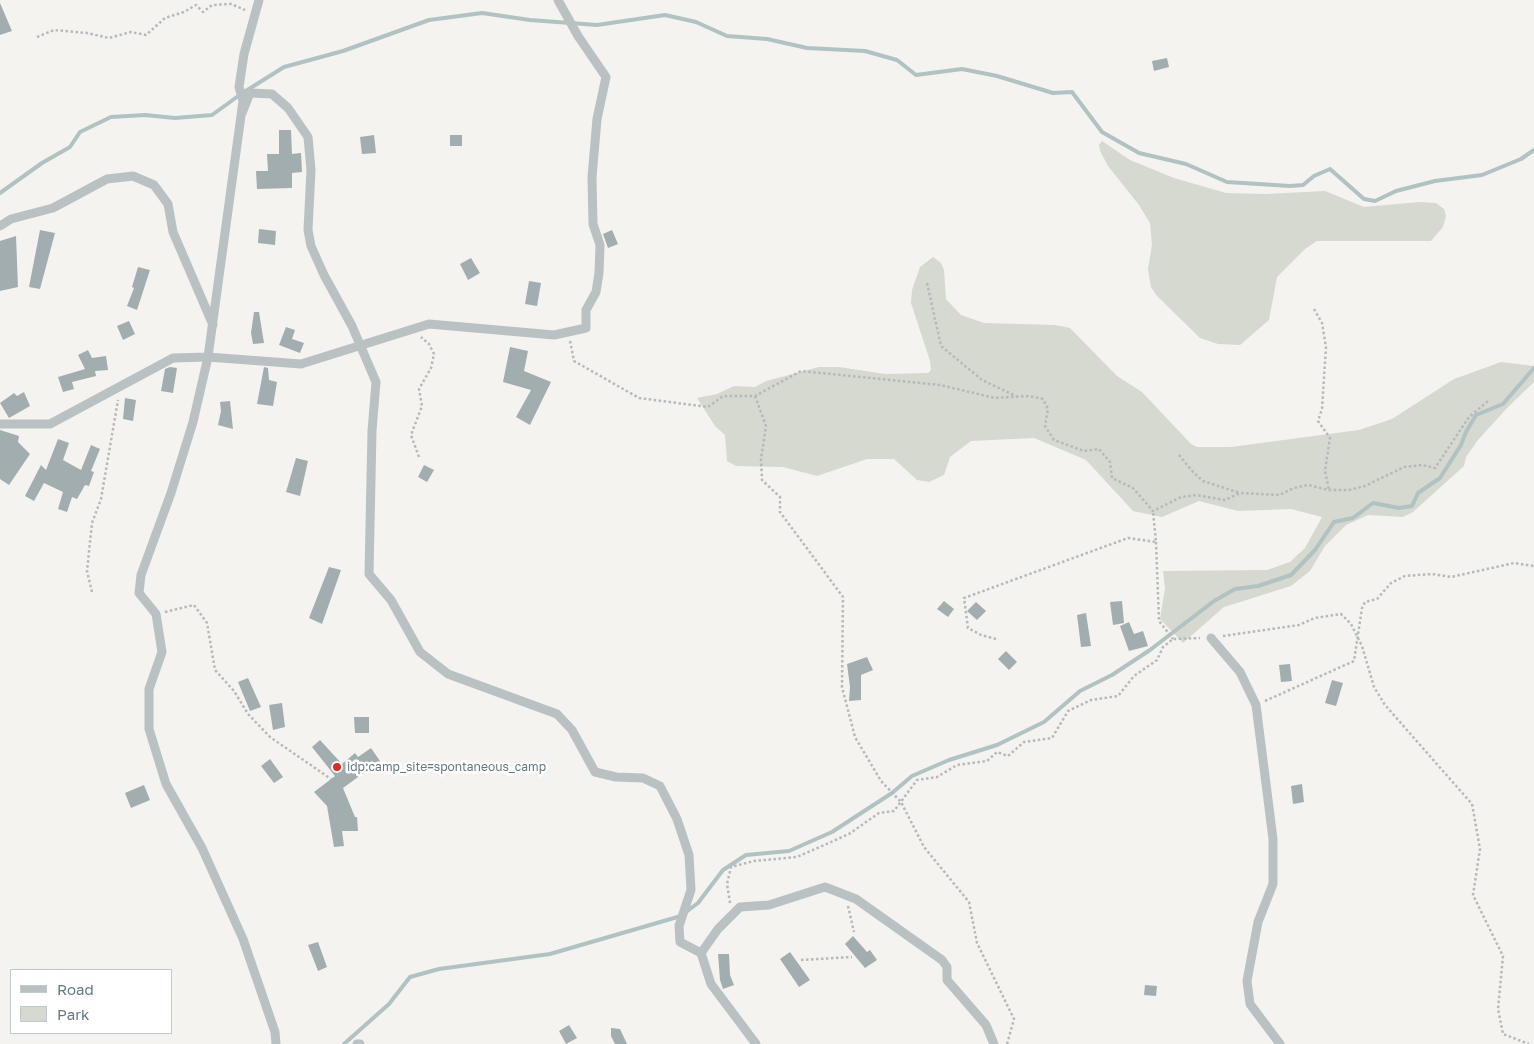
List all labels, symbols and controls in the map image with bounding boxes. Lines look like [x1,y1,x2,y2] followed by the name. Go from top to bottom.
[347,760,546,774] place label: idp:camp_site=spontaneous_camp
[331,761,343,773] marker: idp:camp_site=spontaneous_camp
[10,969,172,1034] legend
[57,980,94,998] text: Road
[57,1005,89,1023] text: Park

